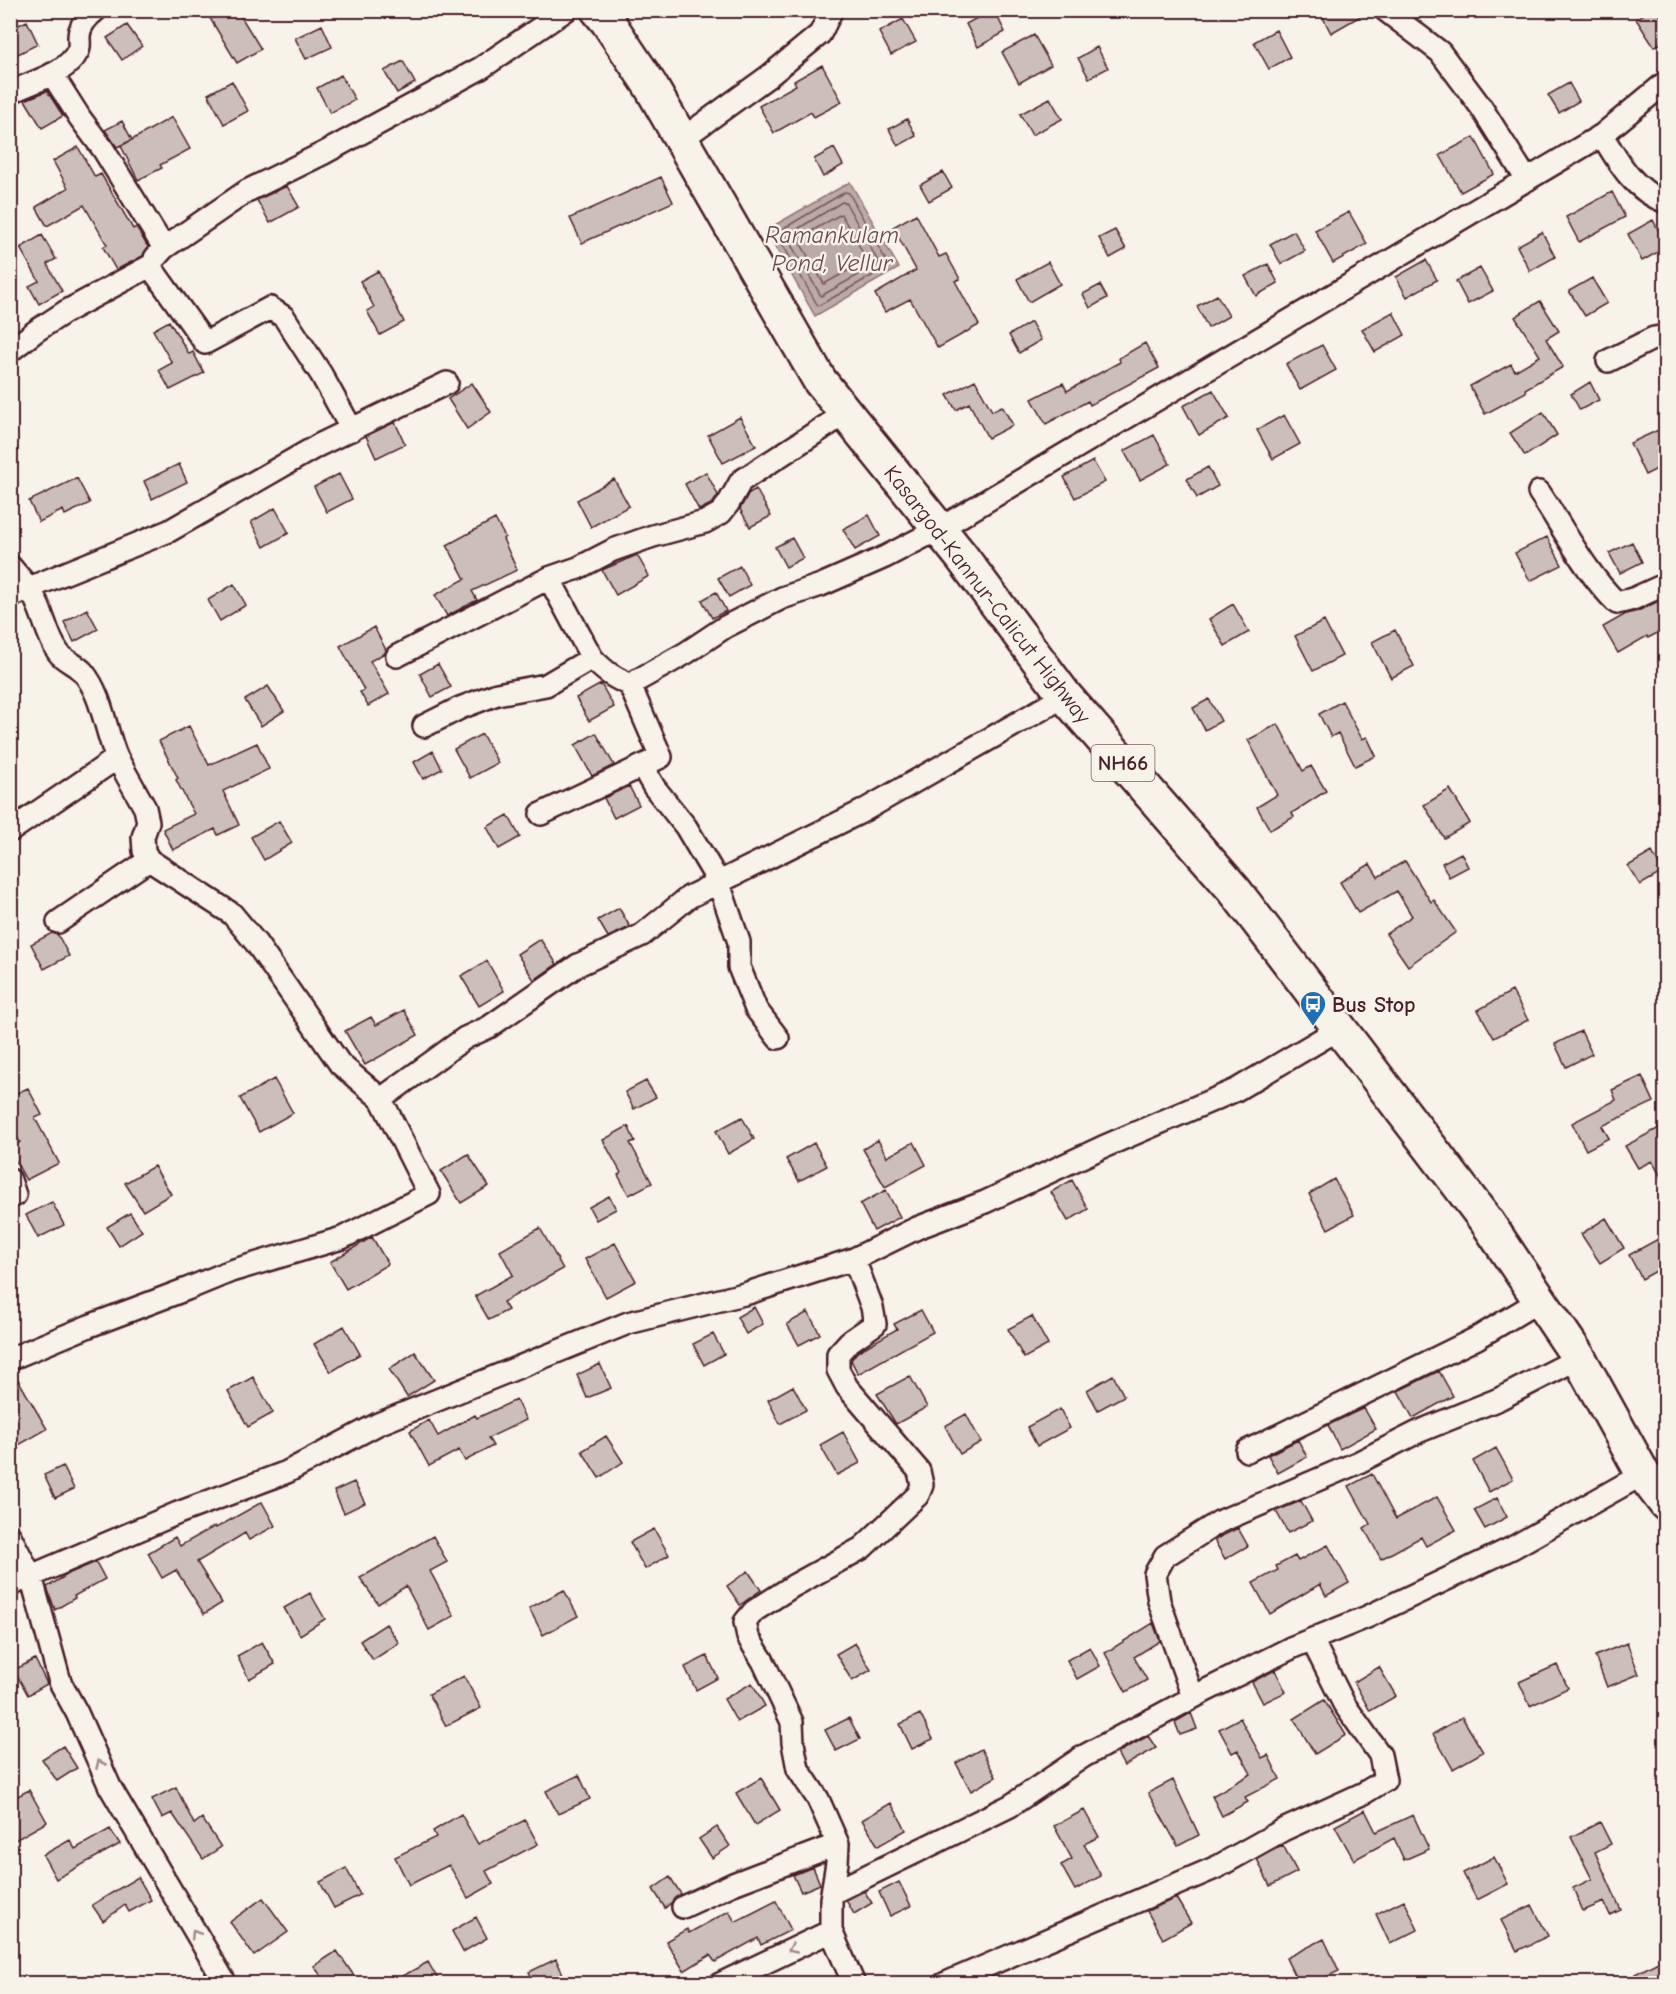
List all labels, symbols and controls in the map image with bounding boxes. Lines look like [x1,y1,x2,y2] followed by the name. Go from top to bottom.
[765,221,899,277] water label: Ramankulam Pond, Vellur
[878,460,1096,729] street label: Kasargod-Kannur-Calicut Highway
[1092,745,1154,781] road number: NH66
[1298,989,1328,1027] bus stop icon: Bus Stop
[1332,992,1416,1018] place label: Bus Stop
[95,1759,107,1770] one-way arrow
[191,1930,203,1940] one-way arrow
[788,1942,799,1954] one-way arrow

